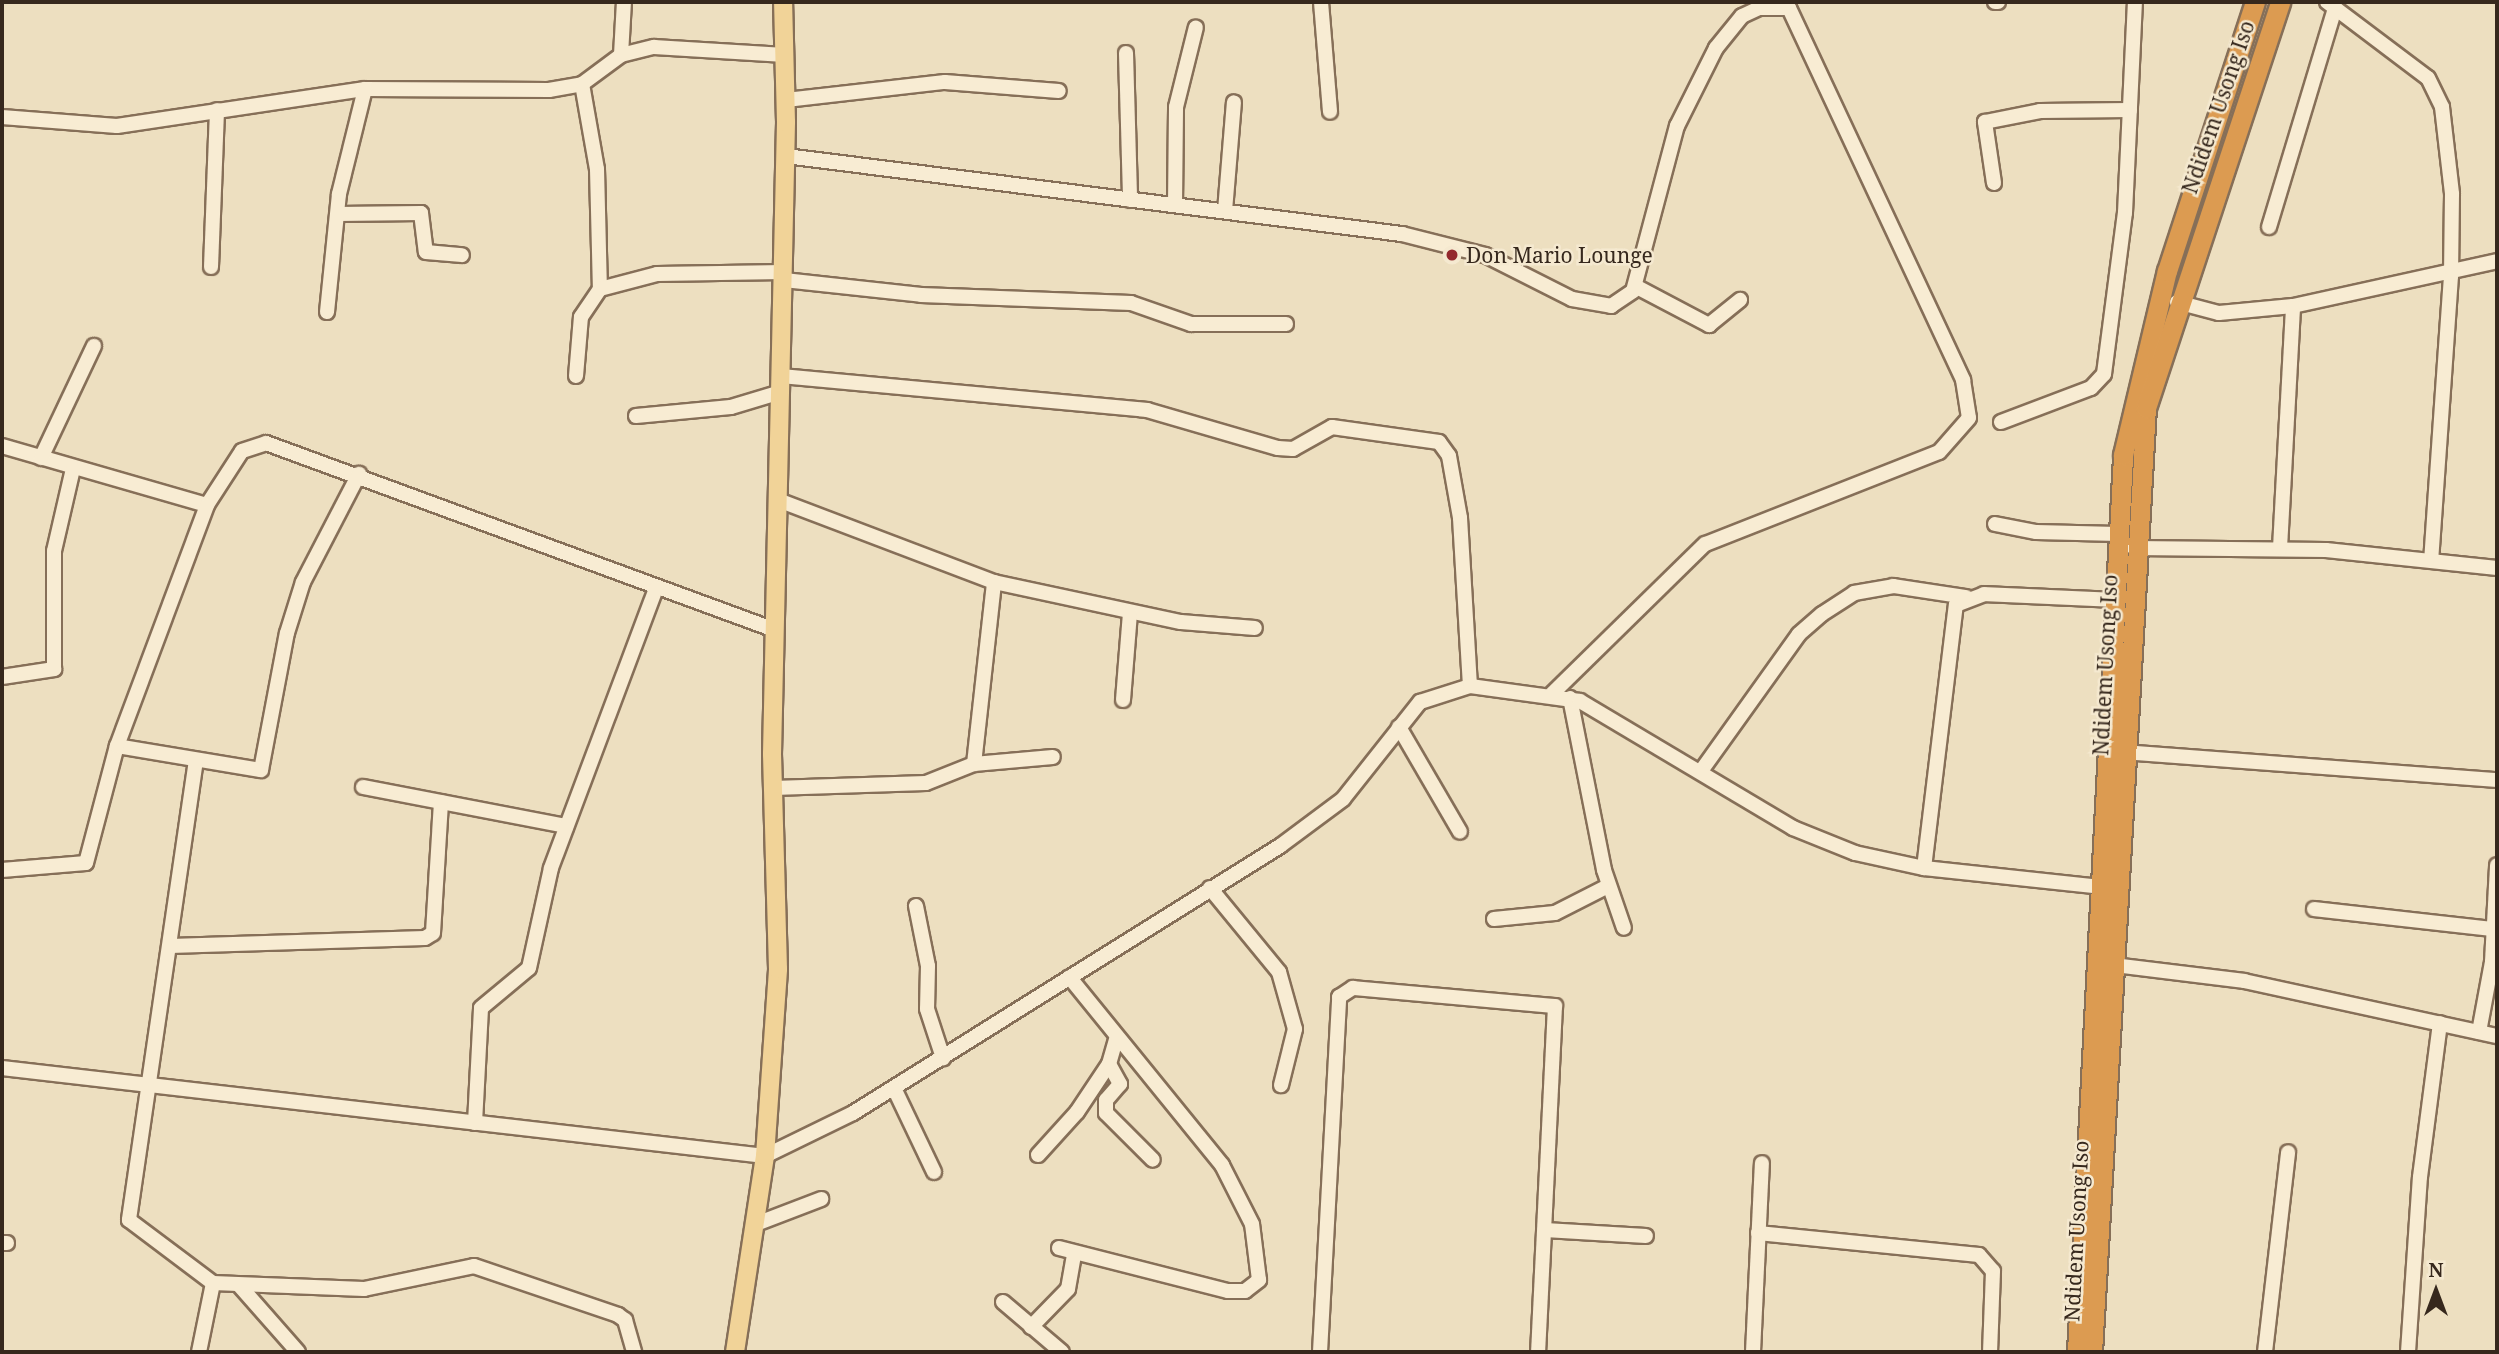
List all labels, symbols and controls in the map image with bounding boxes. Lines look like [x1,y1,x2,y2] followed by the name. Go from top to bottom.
[2177,17,2259,197] street label: Ndidem Usong Iso
[1466,242,1653,268] place label: Don Mario Lounge
[1444,247,1460,263] marker: Don Mario Lounge
[2088,574,2122,756] street label: Ndidem Usong Iso
[2059,1140,2093,1322] street label: Ndidem Usong Iso
[2401,1256,2471,1326] north arrow
[2429,1257,2443,1283] text: N

